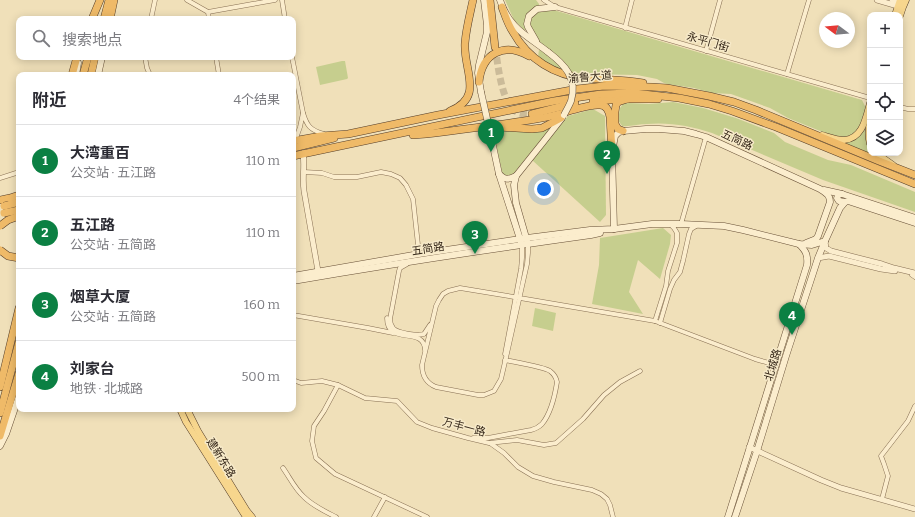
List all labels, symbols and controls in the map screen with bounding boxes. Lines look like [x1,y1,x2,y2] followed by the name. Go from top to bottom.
[819,12,855,48] north arrow
[867,12,903,156] map controls
[867,12,903,48] button: +
[16,16,296,60] search box
[30,27,52,49] icon: search
[685,30,731,54] street label: 永平门街
[62,31,122,49] text: 搜索地点
[867,48,903,84] button: −
[568,69,612,85] street label: 渝鲁大道
[867,84,903,120] button: locate
[32,90,66,111] text: 附近
[233,92,280,107] text: 4个结果
[478,119,504,152] pin: 1
[867,120,903,156] button: layers
[719,127,755,153] street label: 五简路
[594,141,620,174] pin: 2
[70,144,130,162] text: 大湾重百
[42,153,48,168] text: 1
[246,153,280,168] text: 110 m
[70,165,156,180] text: 公交站 · 五江路
[534,179,554,199] your location
[70,216,115,234] text: 五江路
[462,221,488,254] pin: 3
[41,225,49,240] text: 2
[246,225,280,240] text: 110 m
[70,237,156,252] text: 公交站 · 五简路
[411,240,445,258] street label: 五简路
[70,288,130,306] text: 烟草大厦
[41,297,49,312] text: 3
[244,297,280,312] text: 160 m
[779,302,805,335] pin: 4
[70,309,156,324] text: 公交站 · 五简路
[762,347,784,383] street label: 北城路
[70,360,115,378] text: 刘家台
[41,369,49,384] text: 4
[241,369,280,384] text: 500 m
[70,381,143,396] text: 地铁 · 北城路
[441,415,487,439] street label: 万丰一路
[204,436,238,480] street label: 建新东路

